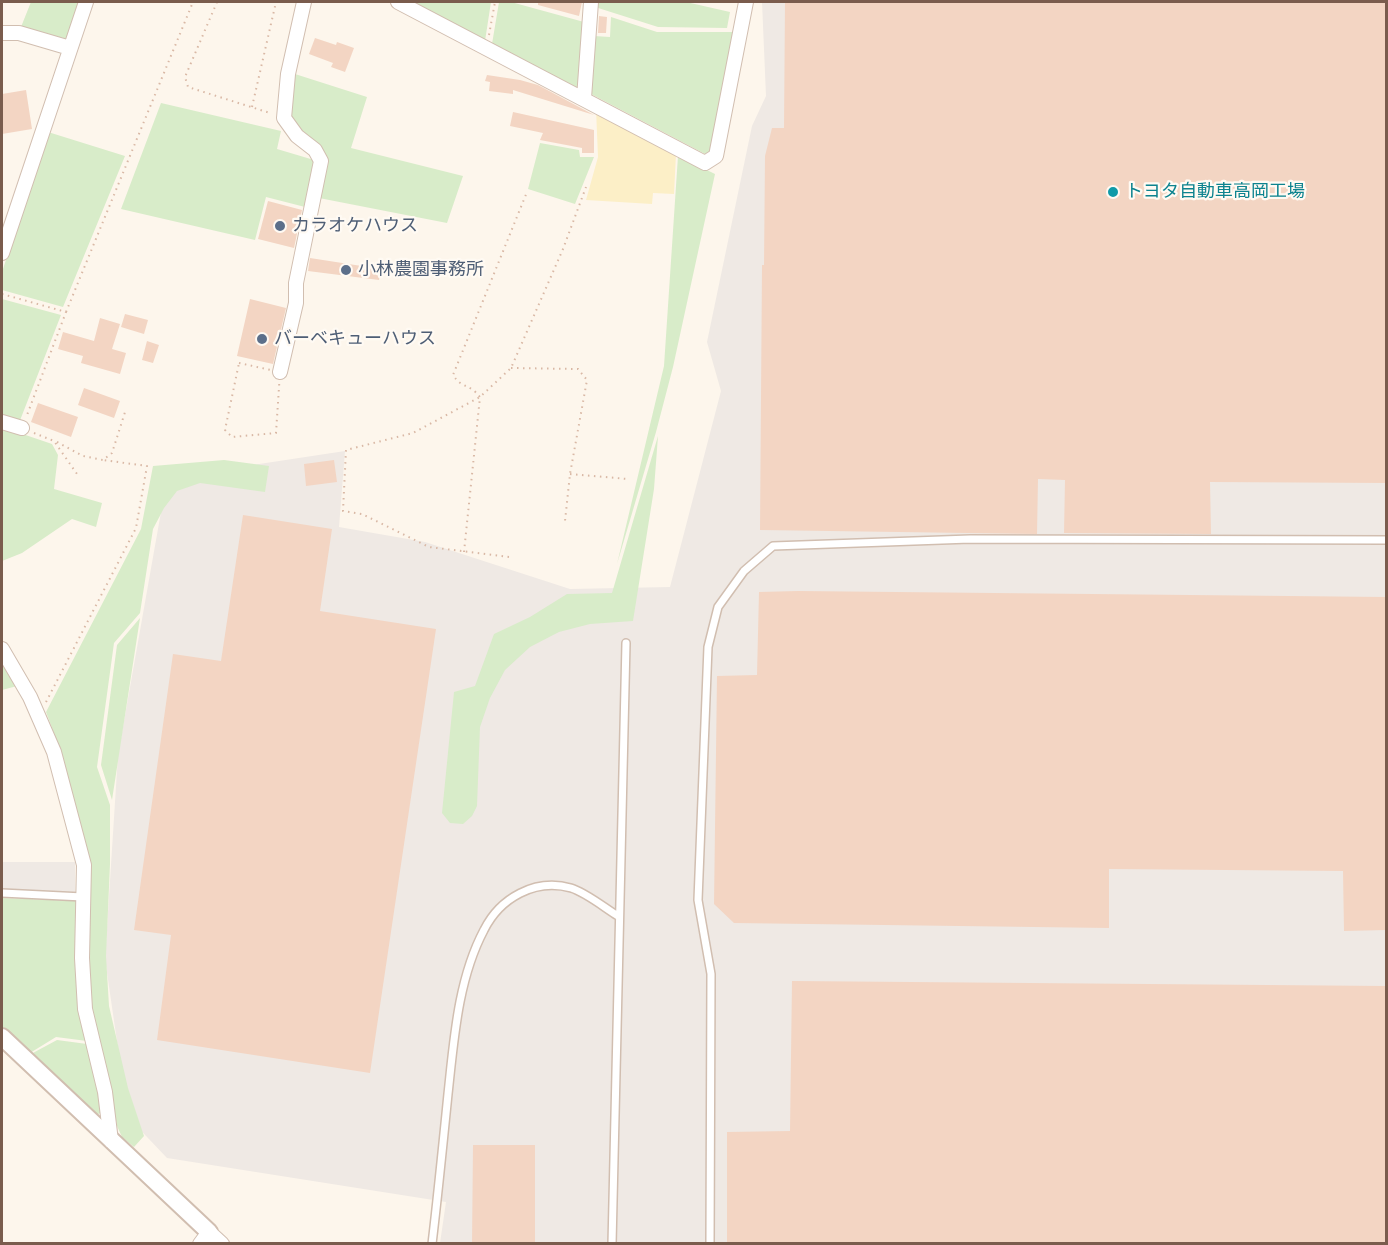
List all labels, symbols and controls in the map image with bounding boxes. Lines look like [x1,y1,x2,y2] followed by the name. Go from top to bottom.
[1125,181,1305,203] place label: トヨタ自動車高岡工場
[1106,185,1120,199] marker: トヨタ自動車高岡工場
[292,215,418,237] place label: カラオケハウス
[273,219,287,233] marker: カラオケハウス
[358,259,484,281] place label: 小林農園事務所
[339,263,353,277] marker: 小林農園事務所
[274,328,436,350] place label: バーベキューハウス
[255,332,269,346] marker: バーベキューハウス

